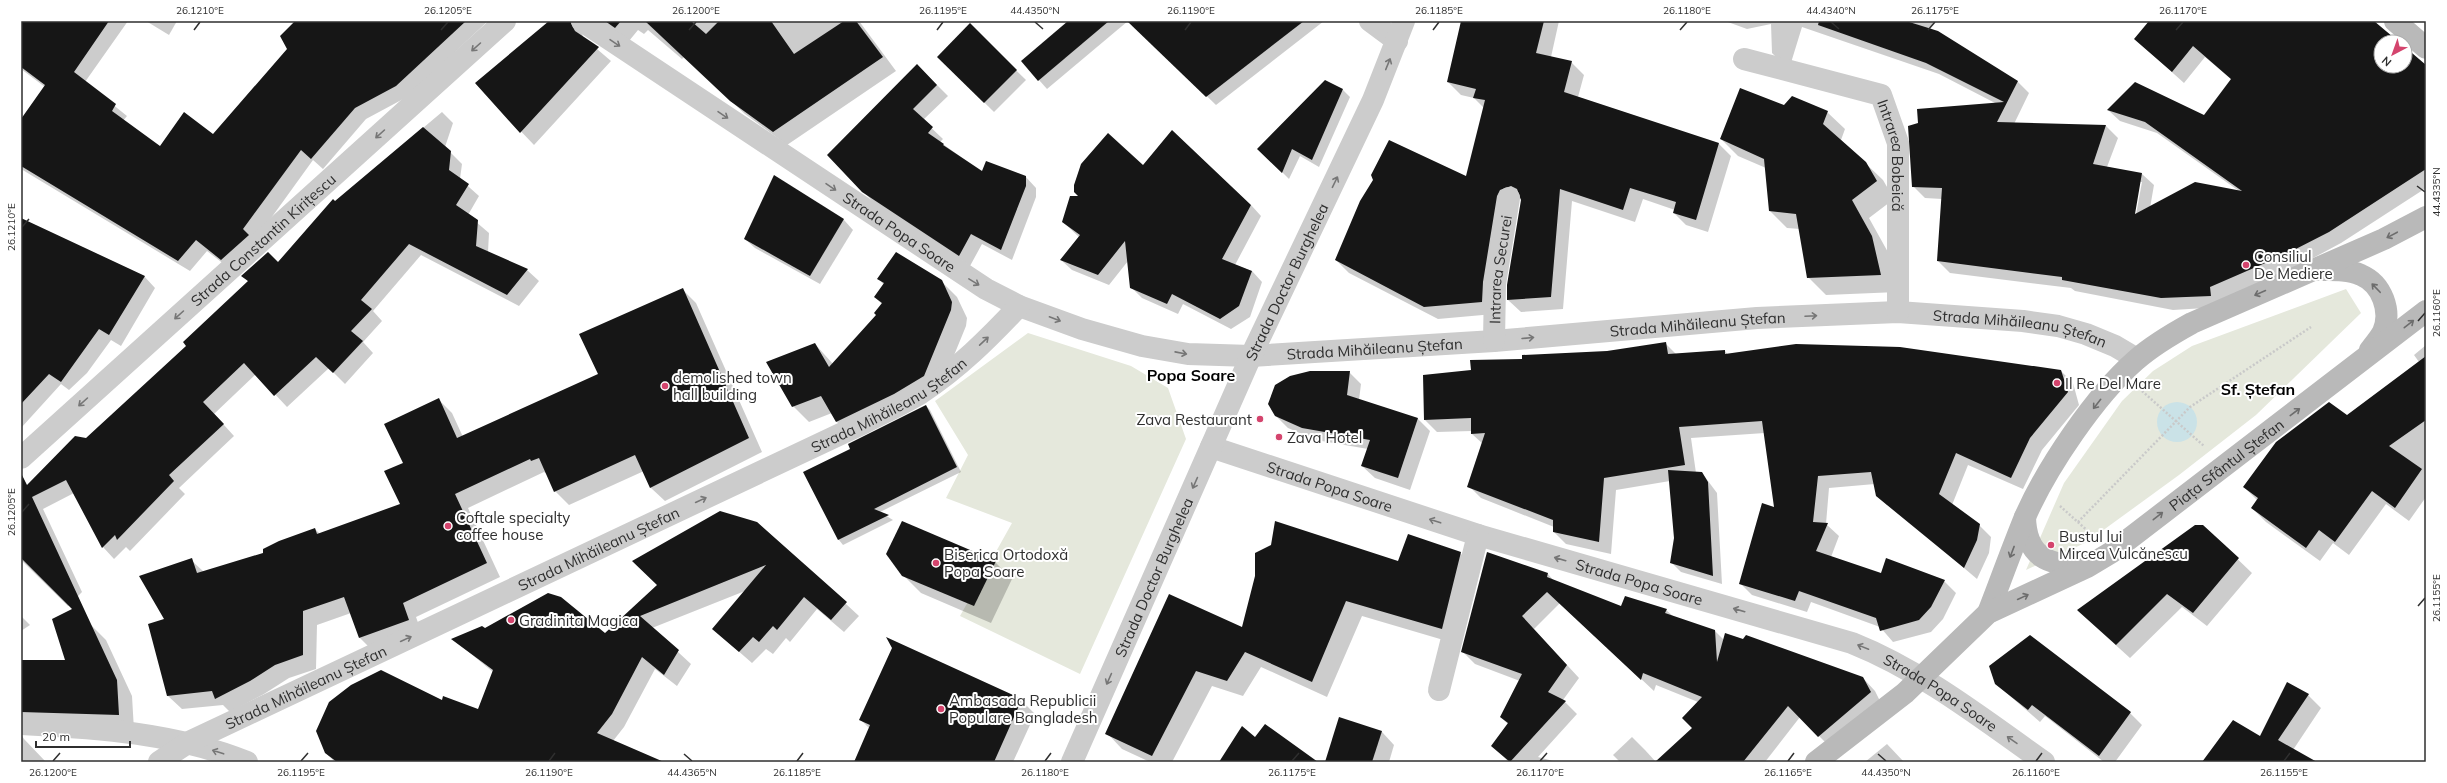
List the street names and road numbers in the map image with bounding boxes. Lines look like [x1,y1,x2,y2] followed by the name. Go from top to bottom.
[1874,96,1908,212] street label: Intrarea Bobeică
[186,169,340,310] street label: Strada Constantin Kirițescu
[839,187,959,276] street label: Strada Popa Soare
[1241,200,1332,364] street label: Strada Doctor Burghelea
[1485,214,1516,324] street label: Intrarea Securei
[1932,305,2110,351] street label: Strada Mihăileanu Ștefan
[1609,307,1786,340] street label: Strada Mihăileanu Ștefan
[1286,333,1463,363] street label: Strada Mihăileanu Ștefan
[808,353,970,456] street label: Strada Mihăileanu Ștefan
[2165,414,2287,515] street label: Piața Sfântul Ștefan
[1264,457,1395,516] street label: Strada Popa Soare
[1110,495,1197,660] street label: Strada Doctor Burghelea
[515,502,682,595] street label: Strada Mihăileanu Ștefan
[1574,554,1705,609] street label: Strada Popa Soare
[222,641,389,733] street label: Strada Mihăileanu Ștefan
[1880,649,2001,735] street label: Strada Popa Soare

